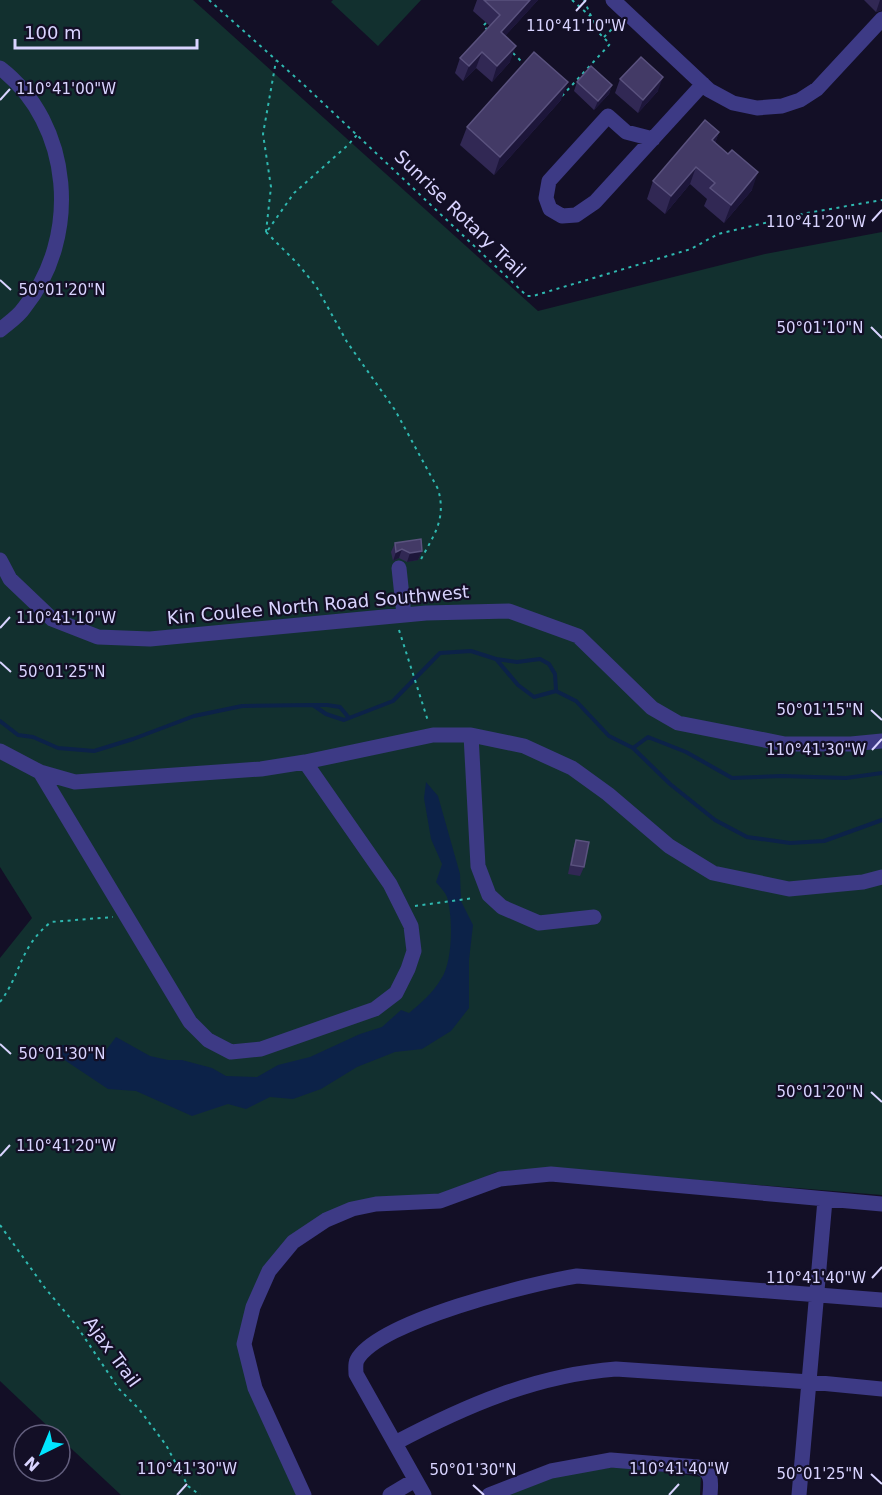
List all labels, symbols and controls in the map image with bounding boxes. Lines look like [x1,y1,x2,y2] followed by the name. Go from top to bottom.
[15,12,196,50] scale bar
[526,17,626,35] text: 110°41'10"W
[24,22,82,43] text: 100 m
[16,80,116,98] text: 110°41'00"W
[390,146,530,282] street label: Sunrise Rotary Trail
[766,213,866,231] text: 110°41'20"W
[18,281,106,299] text: 50°01'20"N
[776,319,864,337] text: 50°01'10"N
[166,581,470,628] street label: Kin Coulee North Road Southwest
[16,609,116,627] text: 110°41'10"W
[18,663,106,681] text: 50°01'25"N
[776,701,864,719] text: 50°01'15"N
[766,741,866,759] text: 110°41'30"W
[18,1045,106,1063] text: 50°01'30"N
[776,1083,864,1101] text: 50°01'20"N
[16,1137,116,1155] text: 110°41'20"W
[766,1269,866,1287] text: 110°41'40"W
[80,1313,145,1391] street label: Ajax Trail
[12,1423,72,1483] north arrow
[21,1452,43,1475] text: N
[137,1460,237,1478] text: 110°41'30"W
[629,1460,729,1478] text: 110°41'40"W
[429,1461,517,1479] text: 50°01'30"N
[776,1465,864,1483] text: 50°01'25"N

